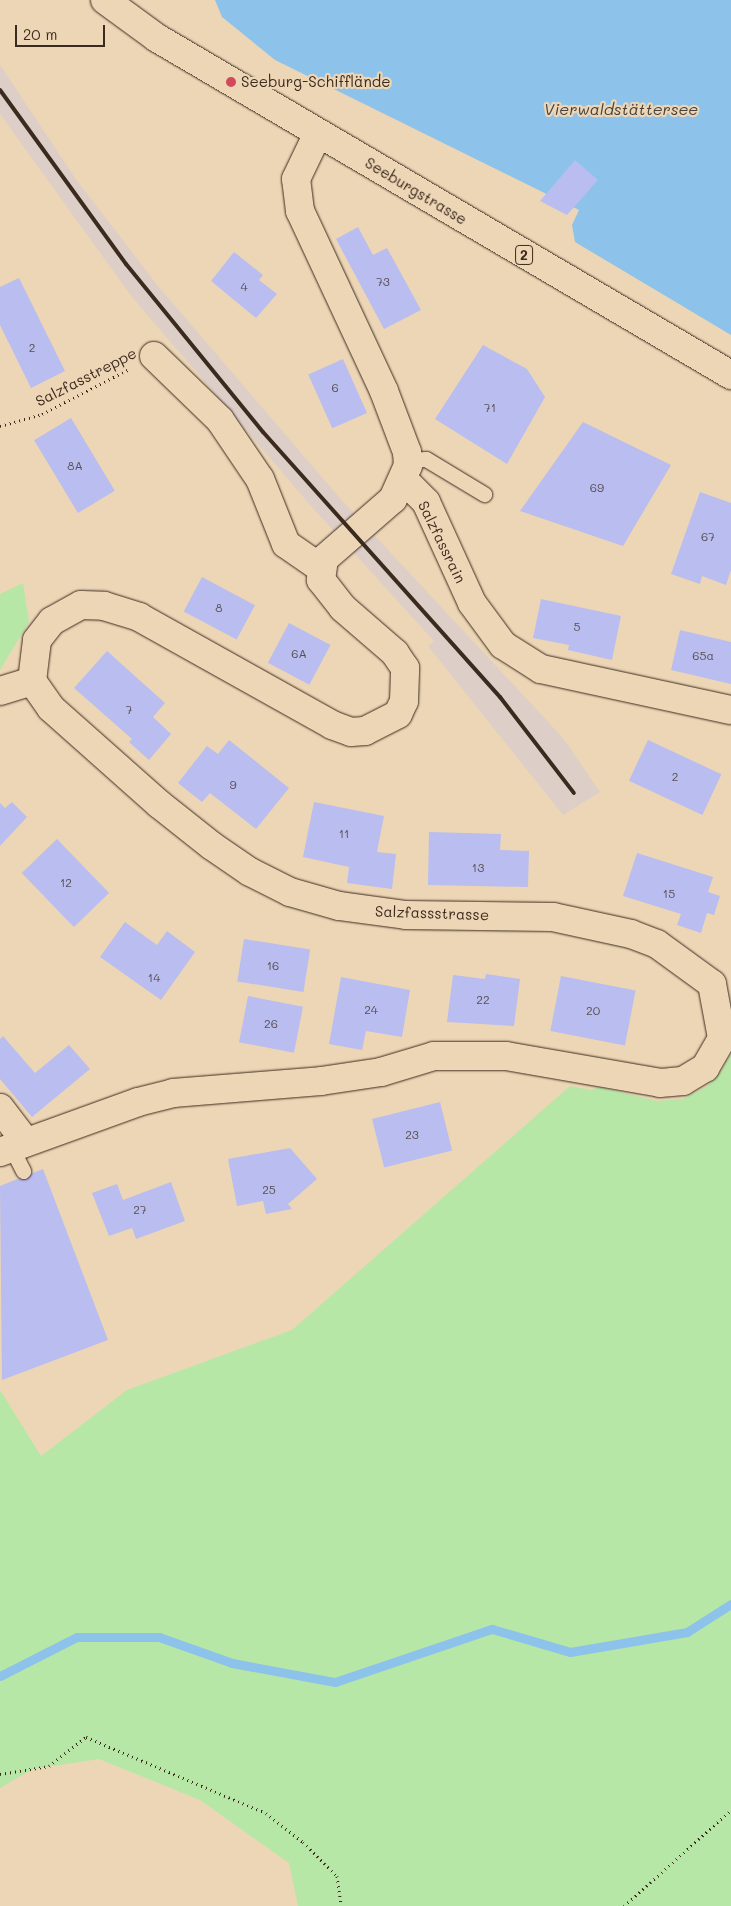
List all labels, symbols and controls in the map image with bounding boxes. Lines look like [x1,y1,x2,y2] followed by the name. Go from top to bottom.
[18,15,108,47] scale bar
[23,24,57,44] text: 20 m
[241,73,391,91] place label: Seeburg-Schifflände
[225,76,237,88] marker: Seeburg-Schifflände
[544,99,698,119] water label: Vierwaldstättersee
[362,154,470,228] street label: Seeburgstrasse
[514,244,534,266] road number: 2
[376,275,390,289] house number: 73
[240,280,248,294] house number: 4
[29,341,35,355] house number: 2
[33,344,139,410] street label: Salzfasstreppe
[331,381,339,395] house number: 6
[484,401,496,415] house number: 71
[67,459,83,473] house number: 8A
[590,481,604,495] house number: 69
[414,498,470,586] street label: Salzfassrain
[701,530,715,544] house number: 67
[215,601,223,615] house number: 8
[574,620,580,634] house number: 5
[291,647,307,661] house number: 6A
[692,649,714,663] house number: 65a
[126,703,132,717] house number: 7
[672,770,678,784] house number: 2
[229,778,237,792] house number: 9
[339,827,349,841] house number: 11
[472,861,484,875] house number: 13
[60,876,72,890] house number: 12
[663,887,675,901] house number: 15
[375,902,489,924] street label: Salzfassstrasse
[267,959,279,973] house number: 16
[148,971,160,985] house number: 14
[476,993,490,1007] house number: 22
[364,1003,378,1017] house number: 24
[586,1004,600,1018] house number: 20
[264,1017,278,1031] house number: 26
[405,1128,419,1142] house number: 23
[262,1183,276,1197] house number: 25
[133,1203,147,1217] house number: 27

